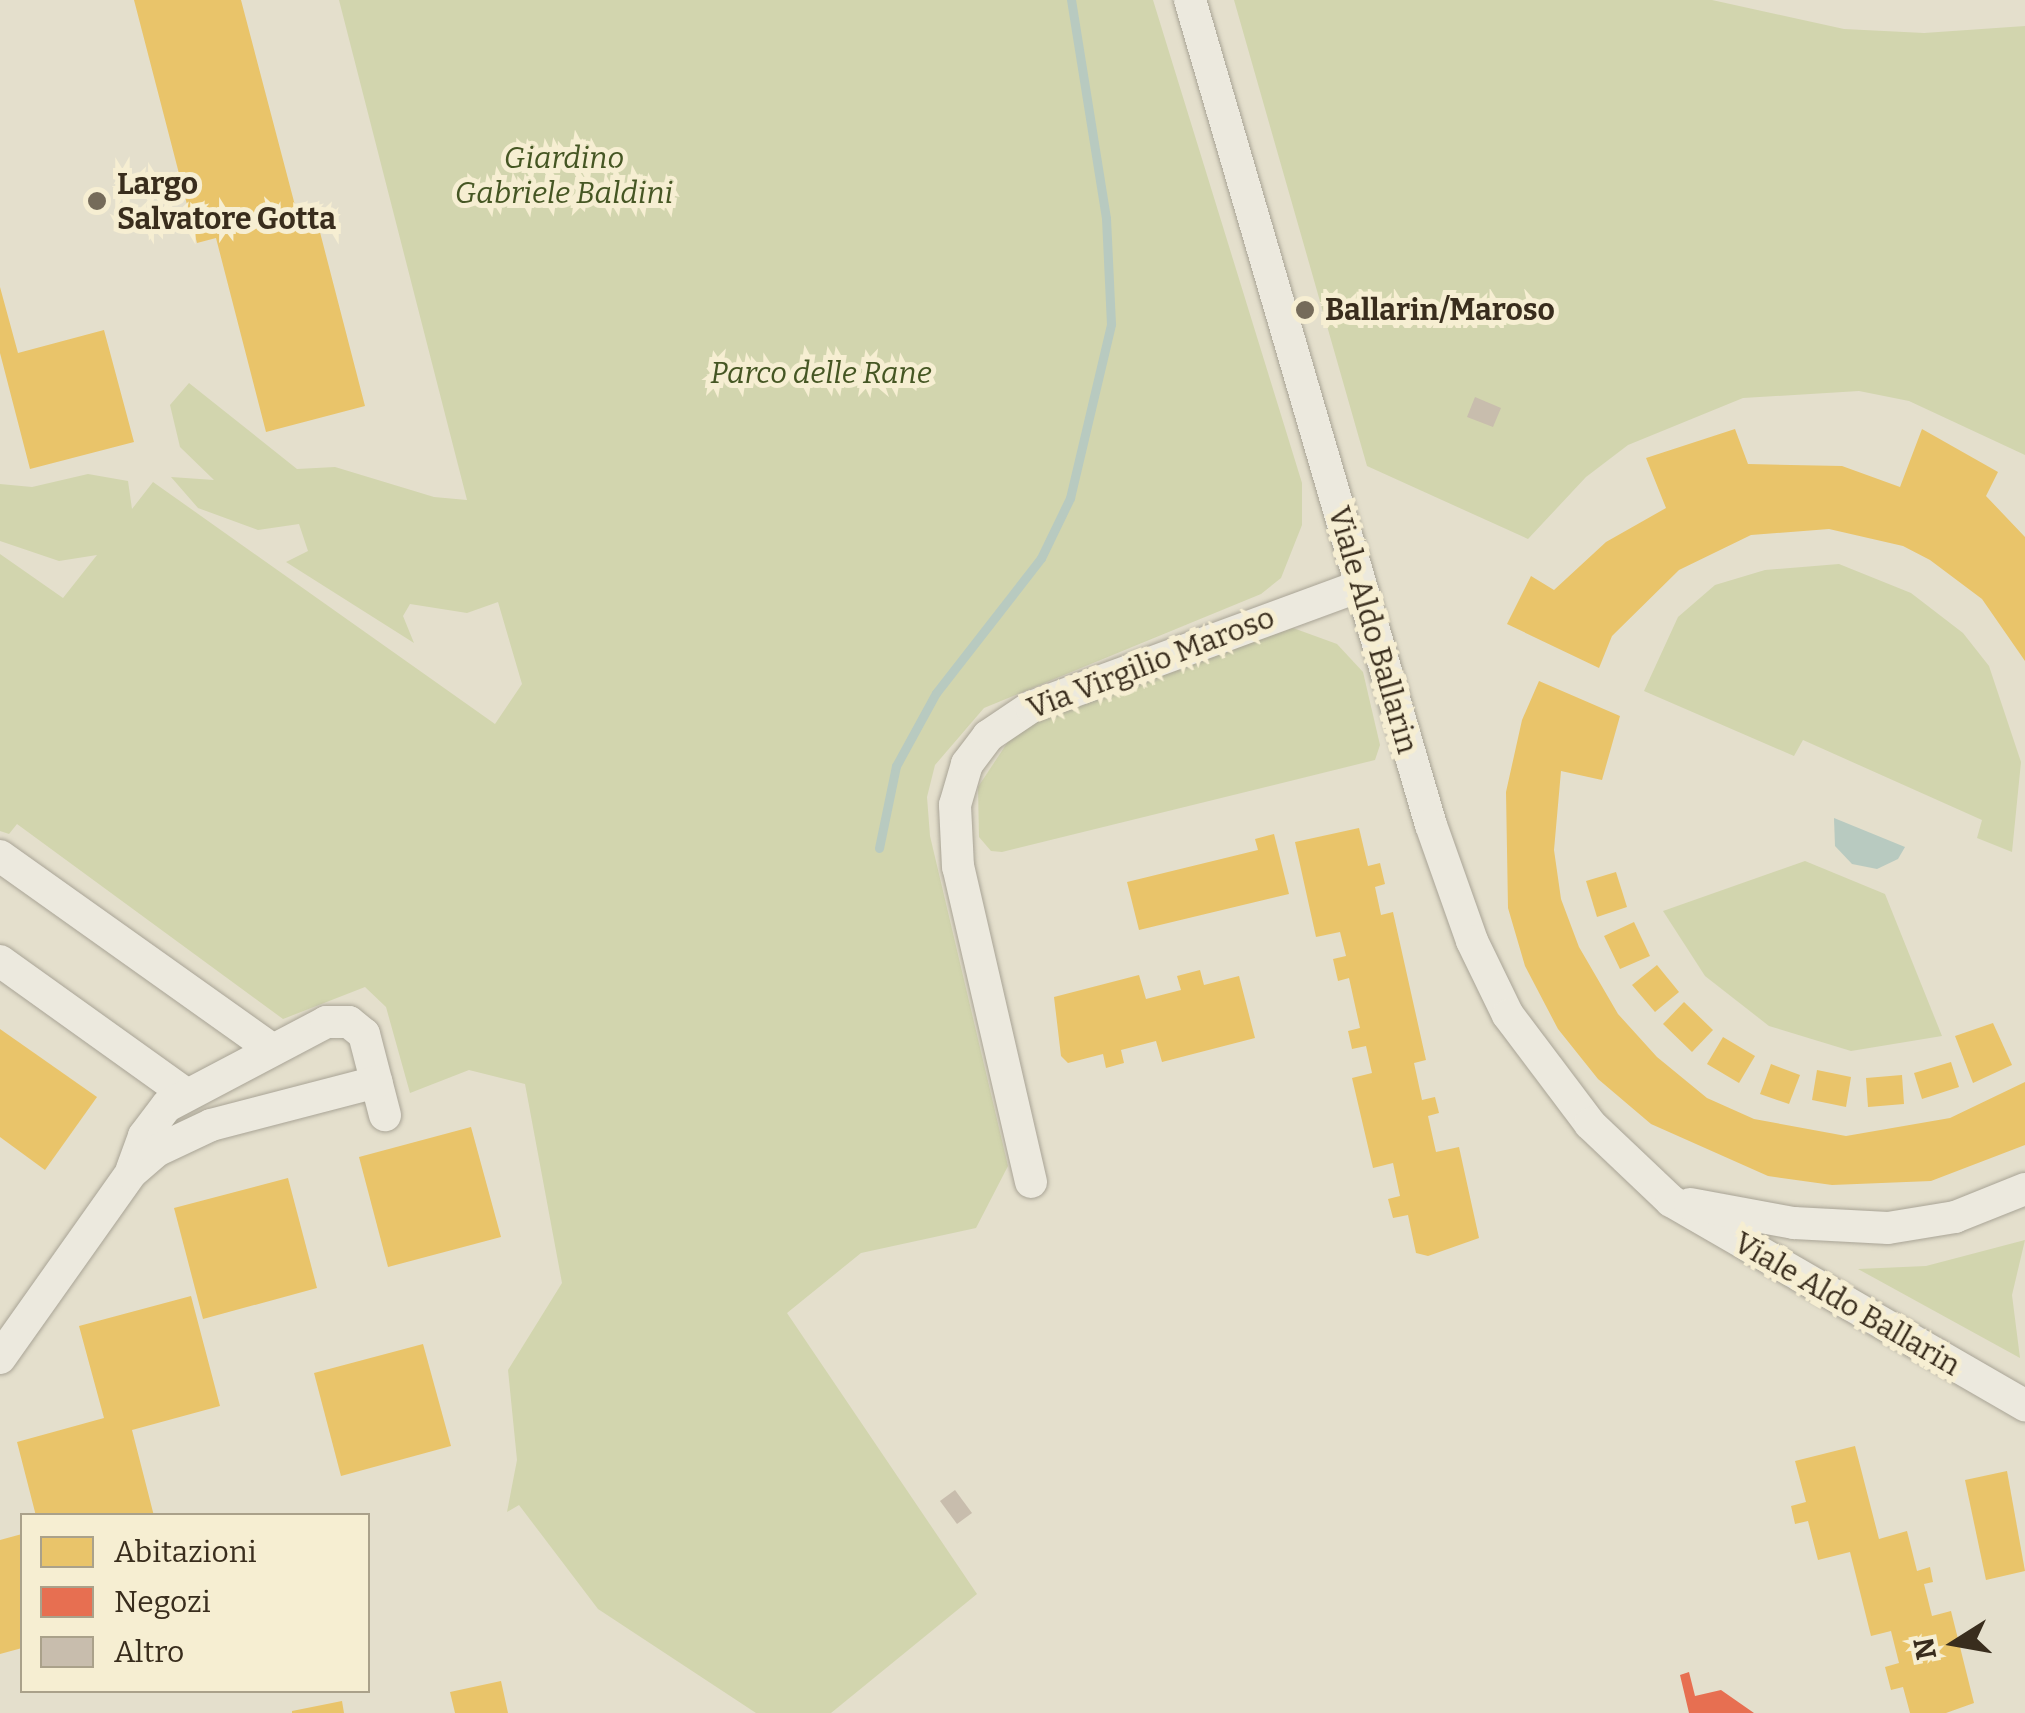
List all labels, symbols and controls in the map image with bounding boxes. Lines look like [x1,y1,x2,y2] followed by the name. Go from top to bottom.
[455,140,673,210] park label: Giardino Gabriele Baldini
[117,166,336,236] place label: Largo Salvatore Gotta
[86,190,108,212] marker: Largo Salvatore Gotta
[1325,292,1555,328] place label: Ballarin/Maroso
[1294,299,1316,321] marker: Ballarin/Maroso
[710,355,932,391] park label: Parco delle Rane
[1321,502,1425,758] street label: Viale Aldo Ballarin
[1022,599,1280,727] street label: Via Virgilio Maroso
[1728,1225,1966,1383] street label: Viale Aldo Ballarin
[20,1513,370,1693] legend
[114,1534,257,1570] text: Abitazioni
[114,1584,211,1620] text: Negozi
[1905,1593,2005,1693] north arrow
[114,1634,184,1670] text: Altro
[1907,1635,1943,1663] text: N

